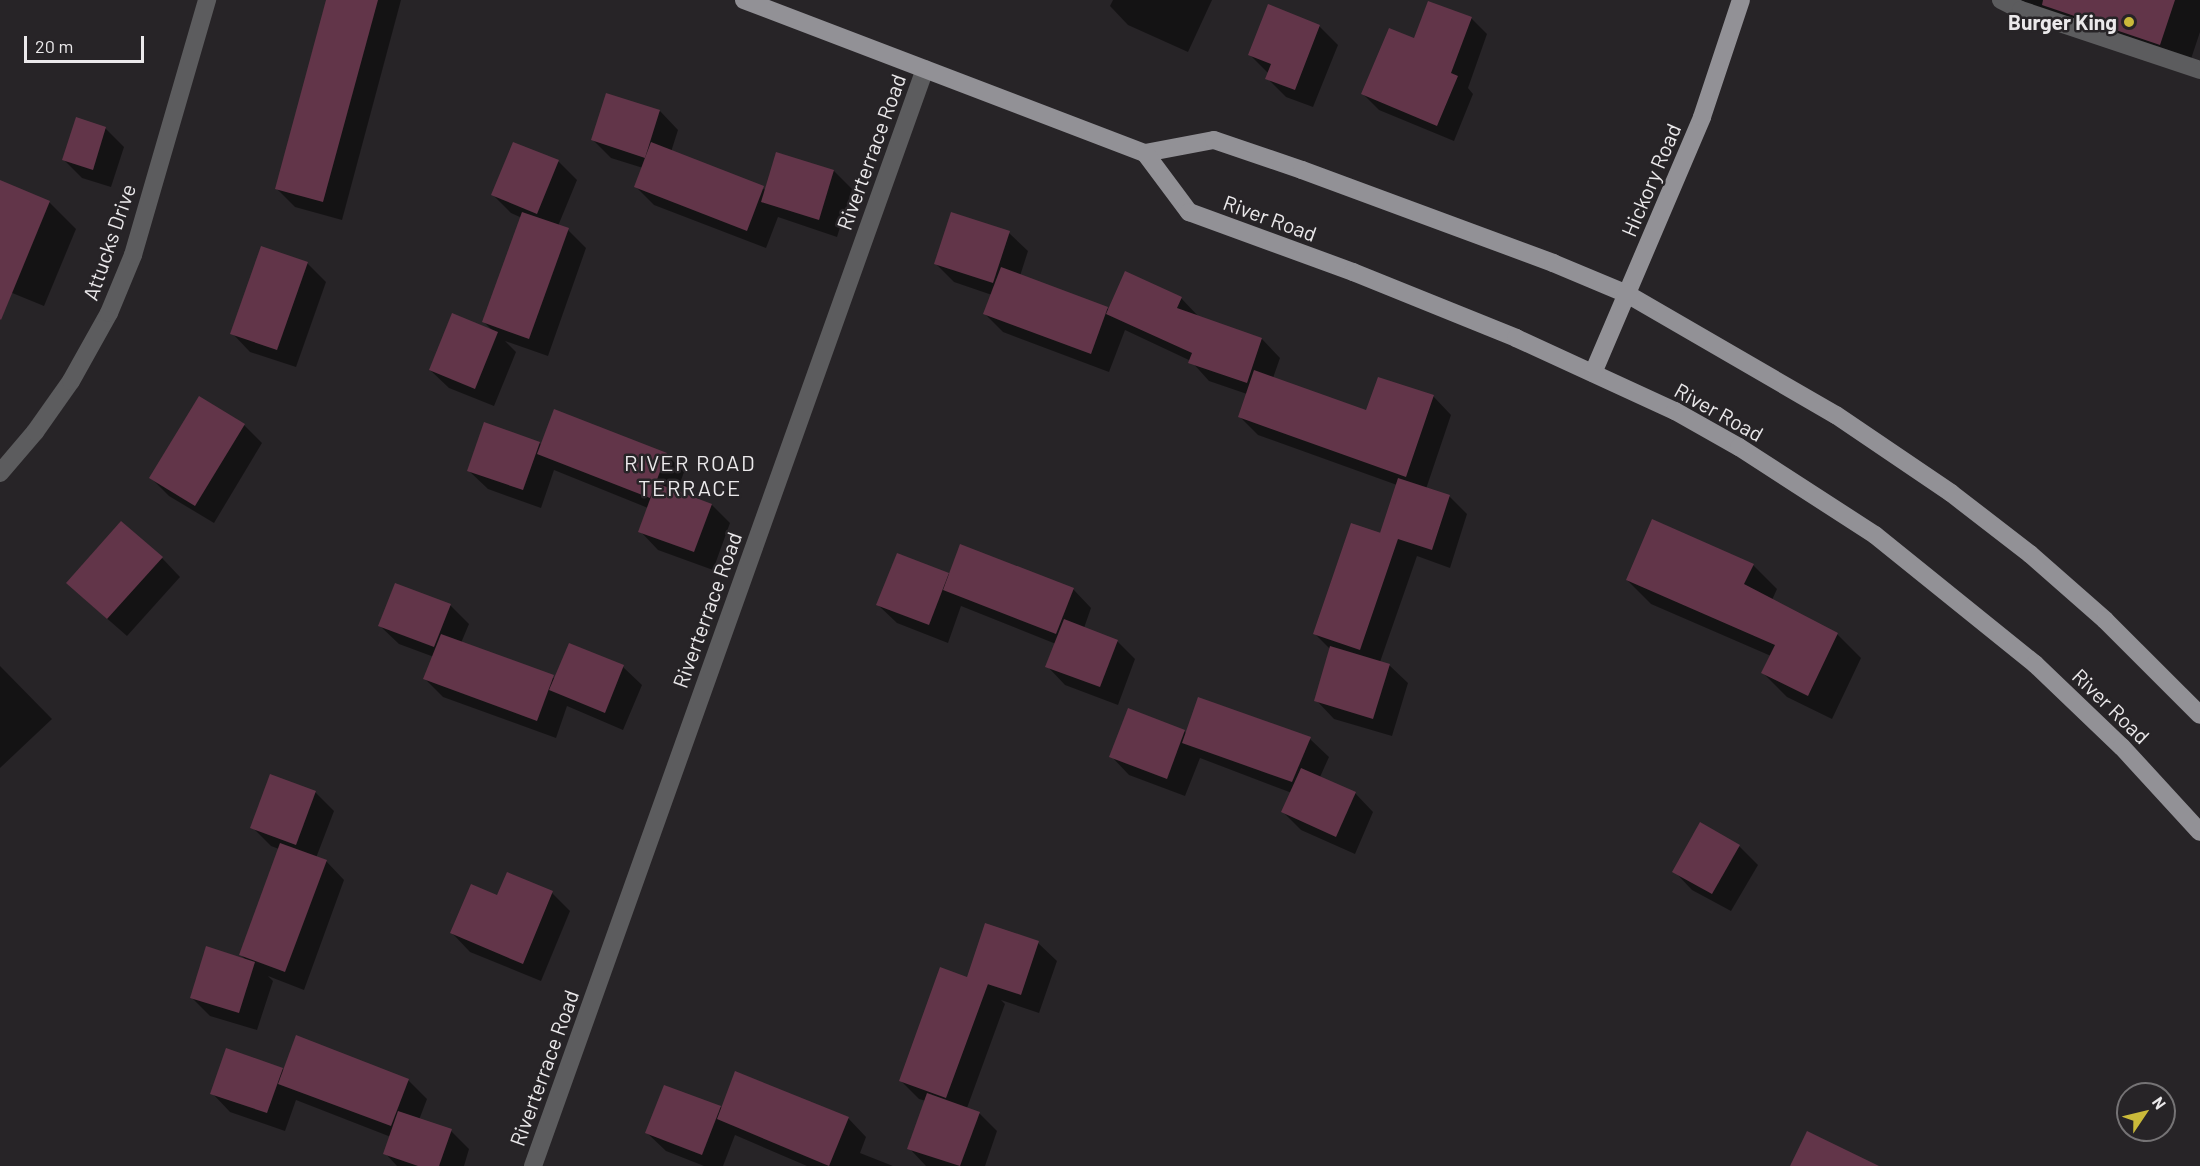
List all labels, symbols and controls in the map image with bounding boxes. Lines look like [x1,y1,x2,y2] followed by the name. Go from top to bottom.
[2008,9,2117,35] place label: Burger King
[2122,15,2136,29] marker: Burger King
[27,24,147,62] scale bar
[35,35,73,57] text: 20 m
[831,71,911,233] street label: Riverterrace Road
[1616,120,1686,240] street label: Hickory Road
[77,180,141,304] street label: Attucks Drive
[1220,190,1320,246] street label: River Road
[1670,377,1768,447] street label: River Road
[624,449,756,500] district label: RIVER ROAD TERRACE
[667,529,747,691] street label: Riverterrace Road
[2067,663,2155,749] street label: River Road
[504,987,584,1149] street label: Riverterrace Road
[2116,1082,2176,1142] north arrow
[2149,1093,2170,1112] text: N

